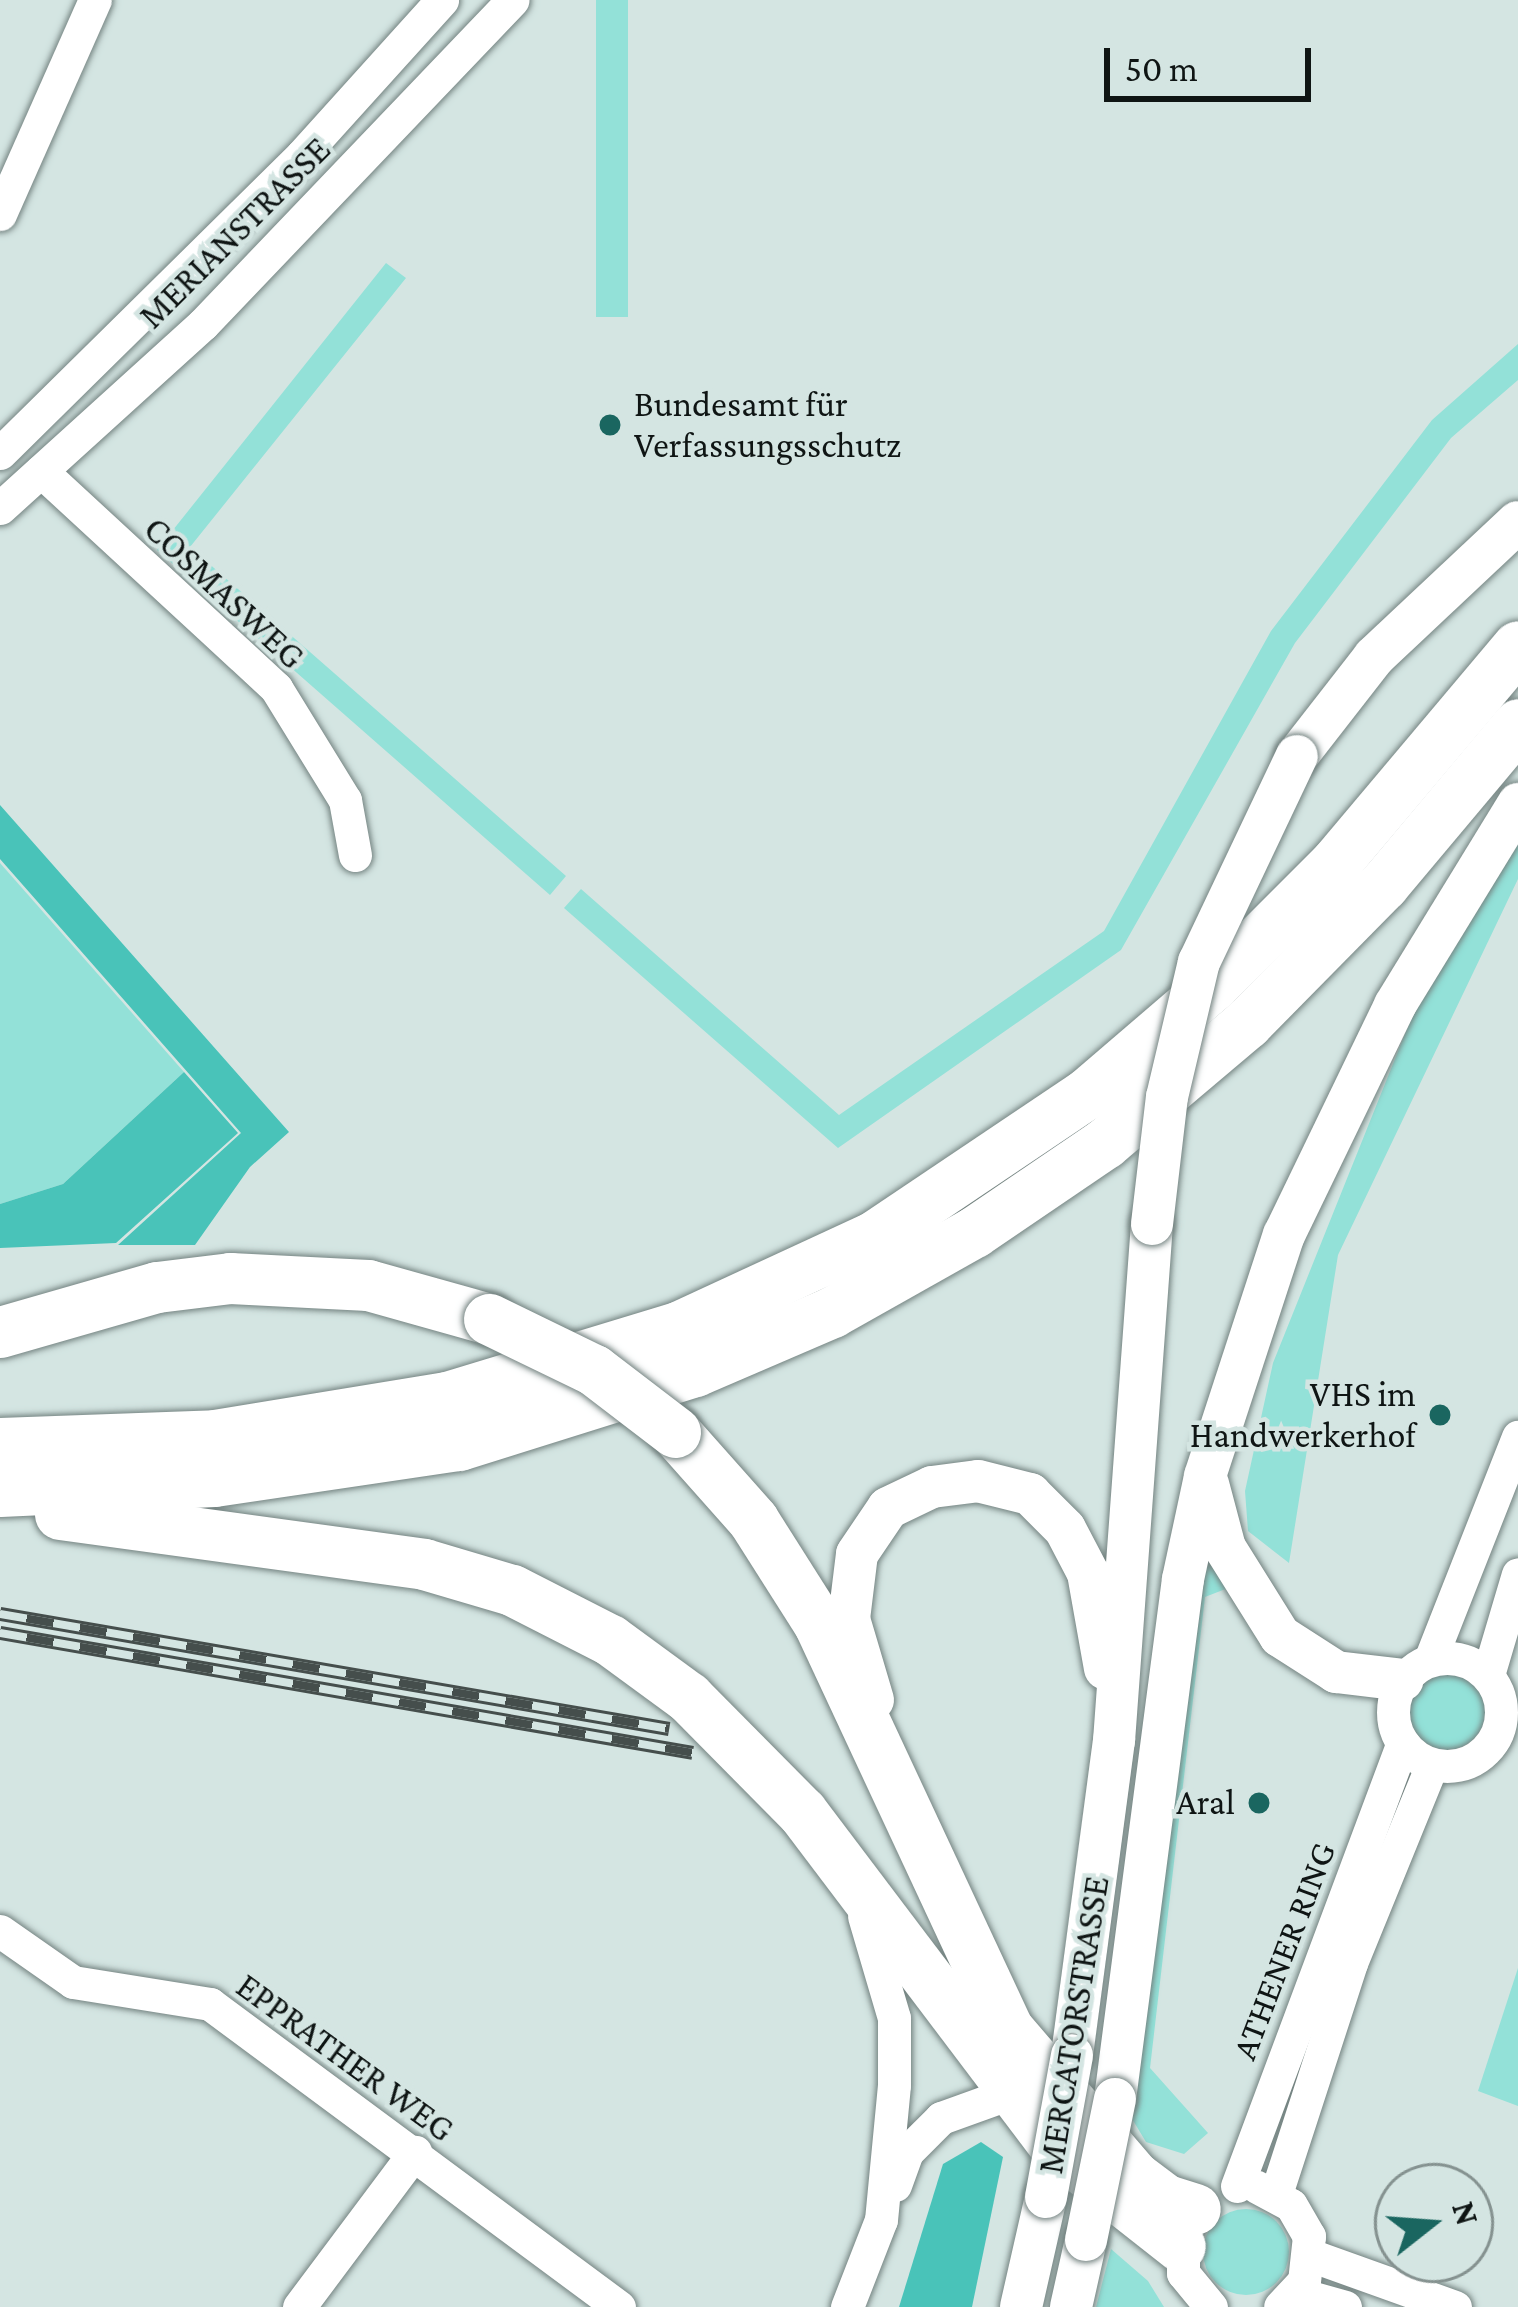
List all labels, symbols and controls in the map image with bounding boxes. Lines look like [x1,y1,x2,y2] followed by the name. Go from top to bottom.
[1110,24,1317,98] scale bar
[1125,49,1198,89] text: 50 m
[130,128,340,338] street label: MERIANSTRASSE
[634,382,901,467] place label: Bundesamt für Verfassungsschutz
[597,412,623,438] marker: Bundesamt für Verfassungsschutz
[135,508,313,678] street label: COSMASWEG
[1190,1372,1416,1457] place label: VHS im Handwerkerhof
[1427,1402,1453,1428] marker: VHS im Handwerkerhof
[1176,1781,1235,1825] place label: Aral
[1246,1790,1272,1816] marker: Aral
[1223,1836,1345,2066] street label: ATHENER RING
[1029,1873,1119,2177] street label: MERCATORSTRASSE
[228,1965,462,2151] street label: EPPRATHER WEG
[1374,2163,1494,2283] north arrow
[1445,2197,1487,2229] text: N

